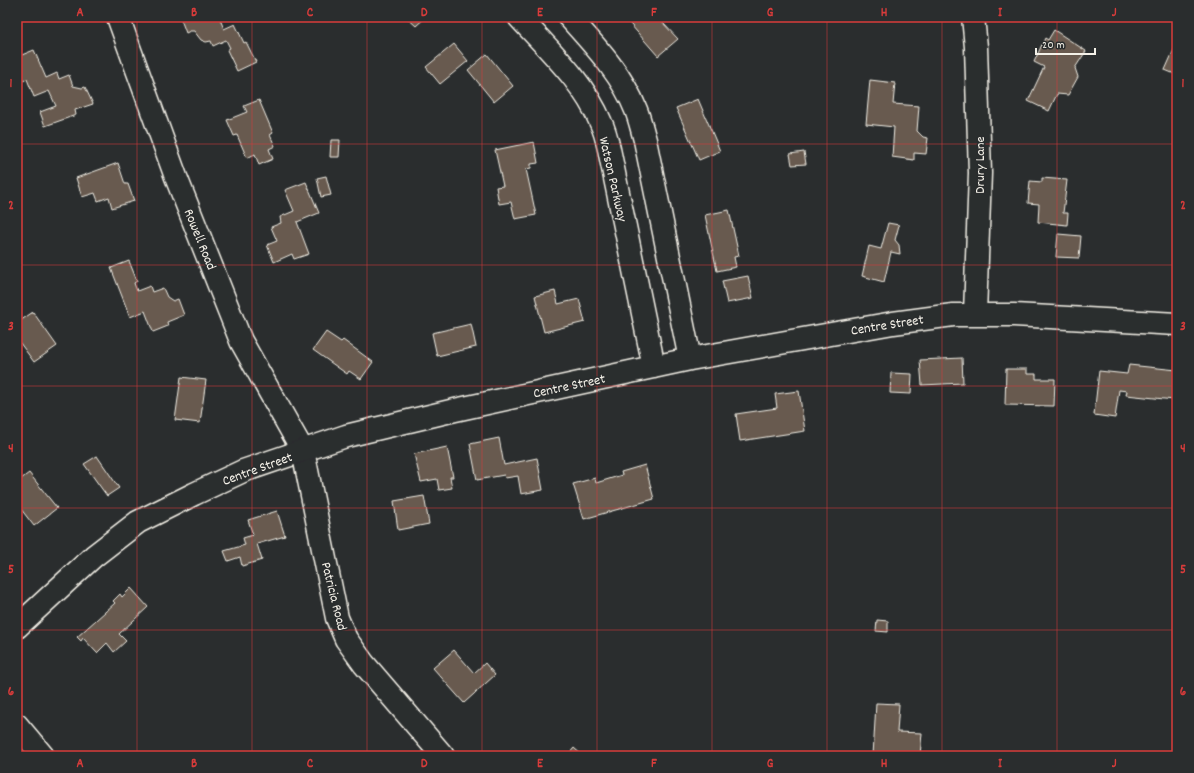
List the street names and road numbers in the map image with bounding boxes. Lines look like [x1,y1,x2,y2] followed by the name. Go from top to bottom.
[593,135,632,224] street label: Watson Parkway
[971,136,991,194] street label: Drury Lane
[178,206,220,273] street label: Rowell Road
[850,310,925,342] street label: Centre Street
[531,370,607,404] street label: Centre Street
[220,448,296,492] street label: Centre Street
[315,560,351,633] street label: Patricia Road

